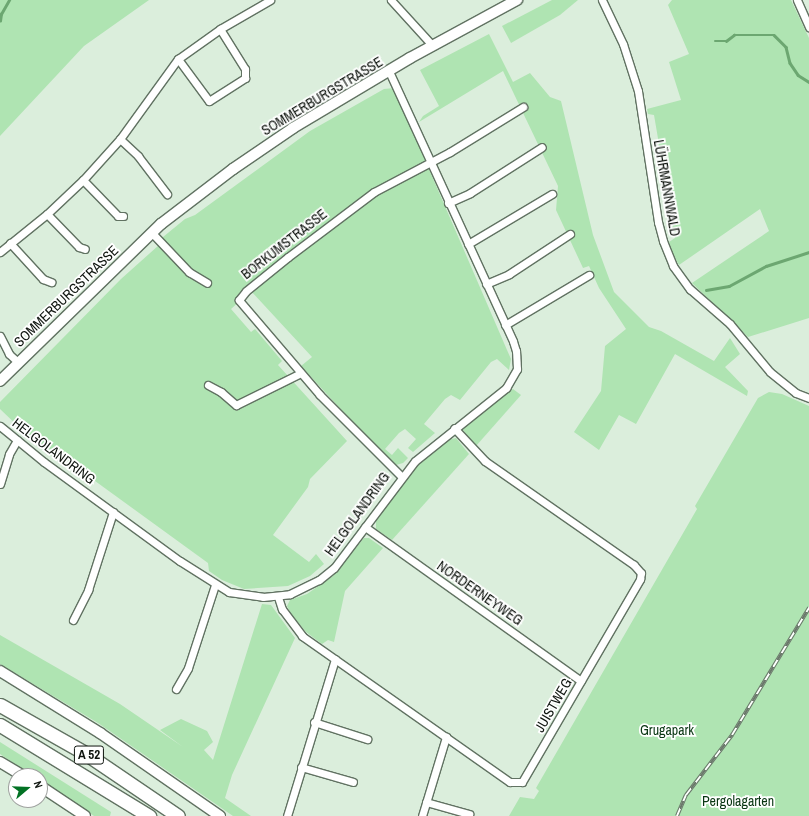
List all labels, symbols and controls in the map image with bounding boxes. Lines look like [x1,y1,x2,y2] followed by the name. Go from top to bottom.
[258,53,386,139] street label: SOMMERBURGSTRASSE
[650,138,684,238] street label: LÜHRMANNWALD
[238,205,330,283] street label: BORKUMSTRASSE
[10,242,122,350] street label: SOMMERBURGSTRASSE
[9,414,99,488] street label: HELGOLANDRING
[321,469,393,559] street label: HELGOLANDRING
[434,557,526,629] street label: NORDERNEYWEG
[531,675,575,735] street label: JUISTWEG
[640,722,694,738] park label: Grugapark
[73,744,105,766] road number: A 52
[8,768,48,808] north arrow
[31,779,46,790] text: N
[702,793,774,809] park label: Pergolagarten

